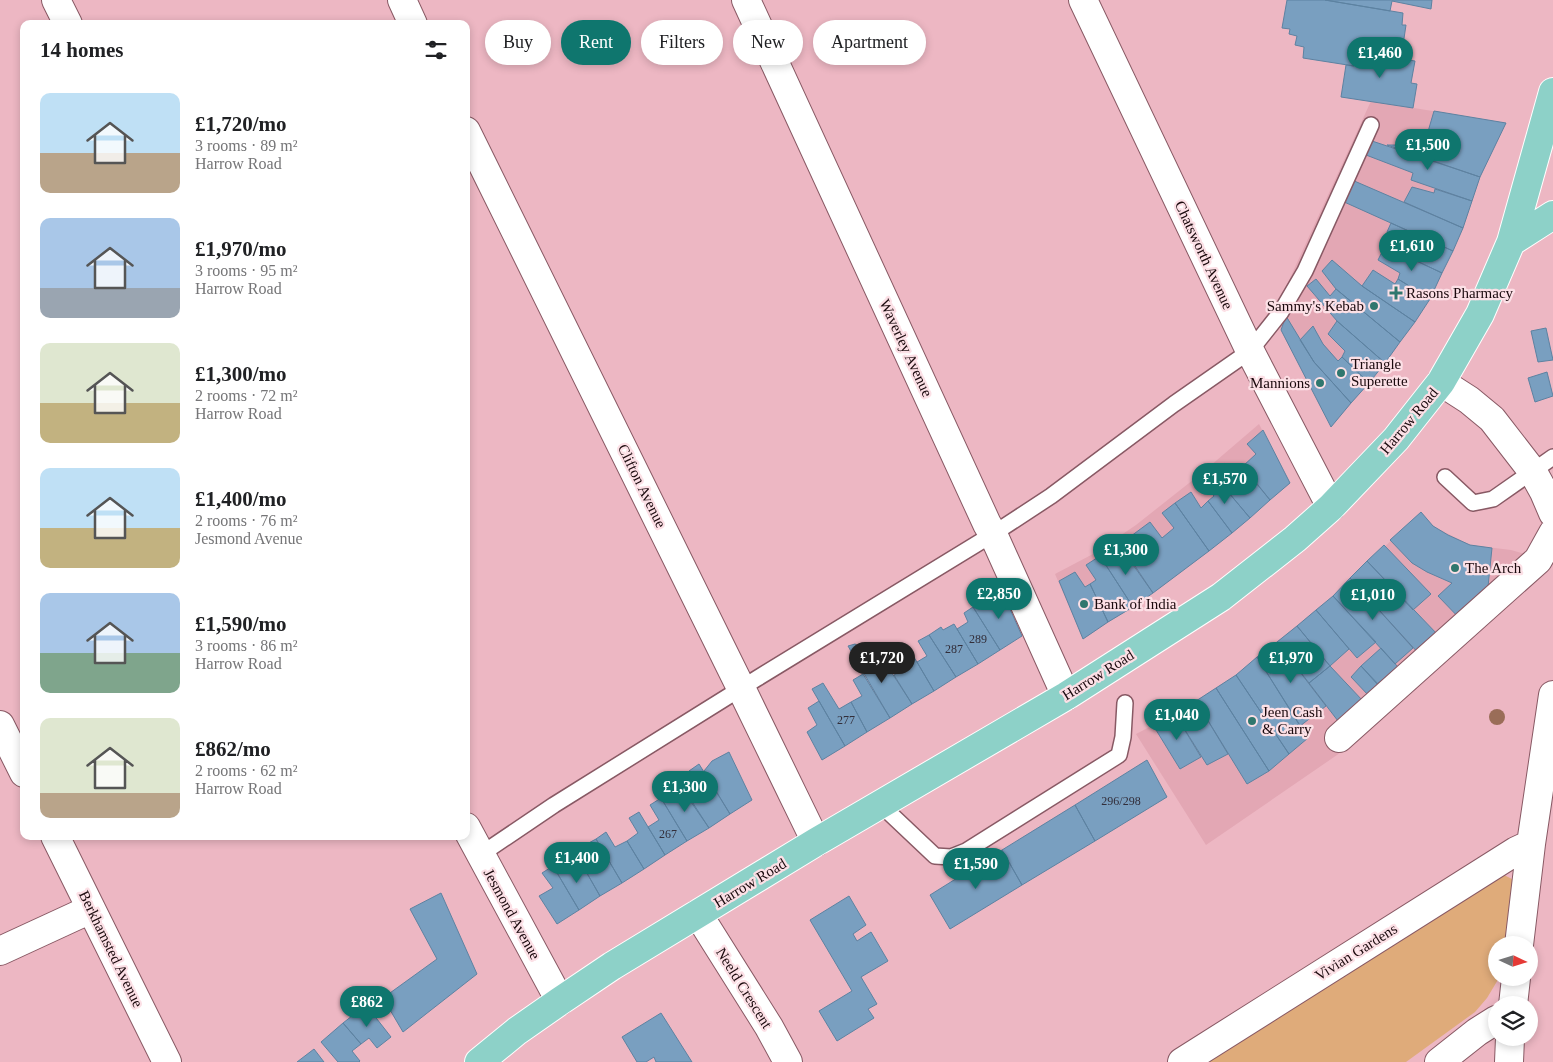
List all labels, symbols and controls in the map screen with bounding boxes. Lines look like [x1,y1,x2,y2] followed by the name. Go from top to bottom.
[485,20,551,65] chip: Buy
[561,20,631,65] chip: Rent
[641,20,723,65] chip: Filters
[733,20,803,65] chip: New
[813,20,926,65] chip: Apartment
[422,36,450,64] icon: filters
[1339,36,1421,79] pin: £1,460
[40,38,123,62] text: 14 homes
[1358,44,1402,61] text: £1,460
[195,112,287,136] text: £1,720/mo
[80,113,140,173] icon: home
[1387,128,1469,171] pin: £1,500
[1406,136,1450,153] text: £1,500
[195,137,298,154] text: 3 rooms · 89 m²
[195,155,282,172] text: Harrow Road
[1172,198,1236,312] street label: Chatsworth Avenue
[1371,230,1453,272] pin: £1,610
[195,237,287,261] text: £1,970/mo
[1390,237,1434,254] text: £1,610
[80,238,140,298] icon: home
[195,262,298,279] text: 3 rooms · 95 m²
[195,280,282,297] text: Harrow Road
[1406,285,1514,301] place label: Rasons Pharmacy
[1390,287,1402,299] marker: Rasons Pharmacy
[876,297,936,400] street label: Waverley Avenue
[1267,298,1364,314] place label: Sammy's Kebab
[1368,300,1380,312] marker: Sammy's Kebab
[1351,356,1408,389] place label: Triangle Superette
[195,362,287,386] text: £1,300/mo
[80,363,140,423] icon: home
[1335,367,1347,379] marker: Triangle Superette
[1250,375,1310,391] place label: Mannions
[1314,377,1326,389] marker: Mannions
[1377,384,1442,457] street label: Harrow Road
[195,387,298,404] text: 2 rooms · 72 m²
[195,405,282,422] text: Harrow Road
[615,442,669,531] street label: Clifton Avenue
[1184,462,1266,505] pin: £1,570
[1203,470,1247,487] text: £1,570
[195,487,287,511] text: £1,400/mo
[80,488,140,548] icon: home
[195,512,298,529] text: 2 rooms · 76 m²
[195,530,303,547] text: Jesmond Avenue
[1085,534,1167,576] pin: £1,300
[1104,541,1148,558] text: £1,300
[1465,560,1522,576] place label: The Arch
[1449,562,1461,574] marker: The Arch
[958,578,1040,620] pin: £2,850
[1332,578,1414,621] pin: £1,010
[977,585,1021,602] text: £2,850
[1351,586,1395,603] text: £1,010
[1094,596,1177,612] place label: Bank of India
[1078,598,1090,610] marker: Bank of India
[195,612,287,636] text: £1,590/mo
[80,613,140,673] icon: home
[969,632,987,646] house number: 289
[195,637,298,654] text: 3 rooms · 86 m²
[841,642,923,684] pin: £1,720
[945,642,963,656] house number: 287
[1250,642,1332,684] pin: £1,970
[1059,646,1137,703] street label: Harrow Road
[860,649,904,666] text: £1,720
[1269,649,1313,666] text: £1,970
[195,655,282,672] text: Harrow Road
[1136,698,1218,741] pin: £1,040
[1262,704,1323,737] place label: Jeen Cash & Carry
[1155,706,1199,723] text: £1,040
[837,713,855,727] house number: 277
[1246,715,1258,727] marker: Jeen Cash & Carry
[195,737,271,761] text: £862/mo
[80,738,140,798] icon: home
[195,762,298,779] text: 2 rooms · 62 m²
[644,770,726,813] pin: £1,300
[663,778,707,795] text: £1,300
[195,780,282,797] text: Harrow Road
[1101,794,1141,808] house number: 296/298
[659,827,677,841] house number: 267
[536,842,618,884] pin: £1,400
[935,848,1017,890] pin: £1,590
[555,849,599,866] text: £1,400
[711,855,789,911] street label: Harrow Road
[954,855,998,872] text: £1,590
[481,866,544,962] street label: Jesmond Avenue
[76,888,146,1010] street label: Berkhamsted Avenue
[1312,920,1400,984] street label: Vivian Gardens
[1488,936,1538,986] north arrow
[1488,936,1538,1046] map controls
[713,945,776,1032] street label: Neeld Crescent
[337,986,397,1028] pin: £862
[351,993,383,1010] text: £862
[1488,996,1538,1046] button: layers

